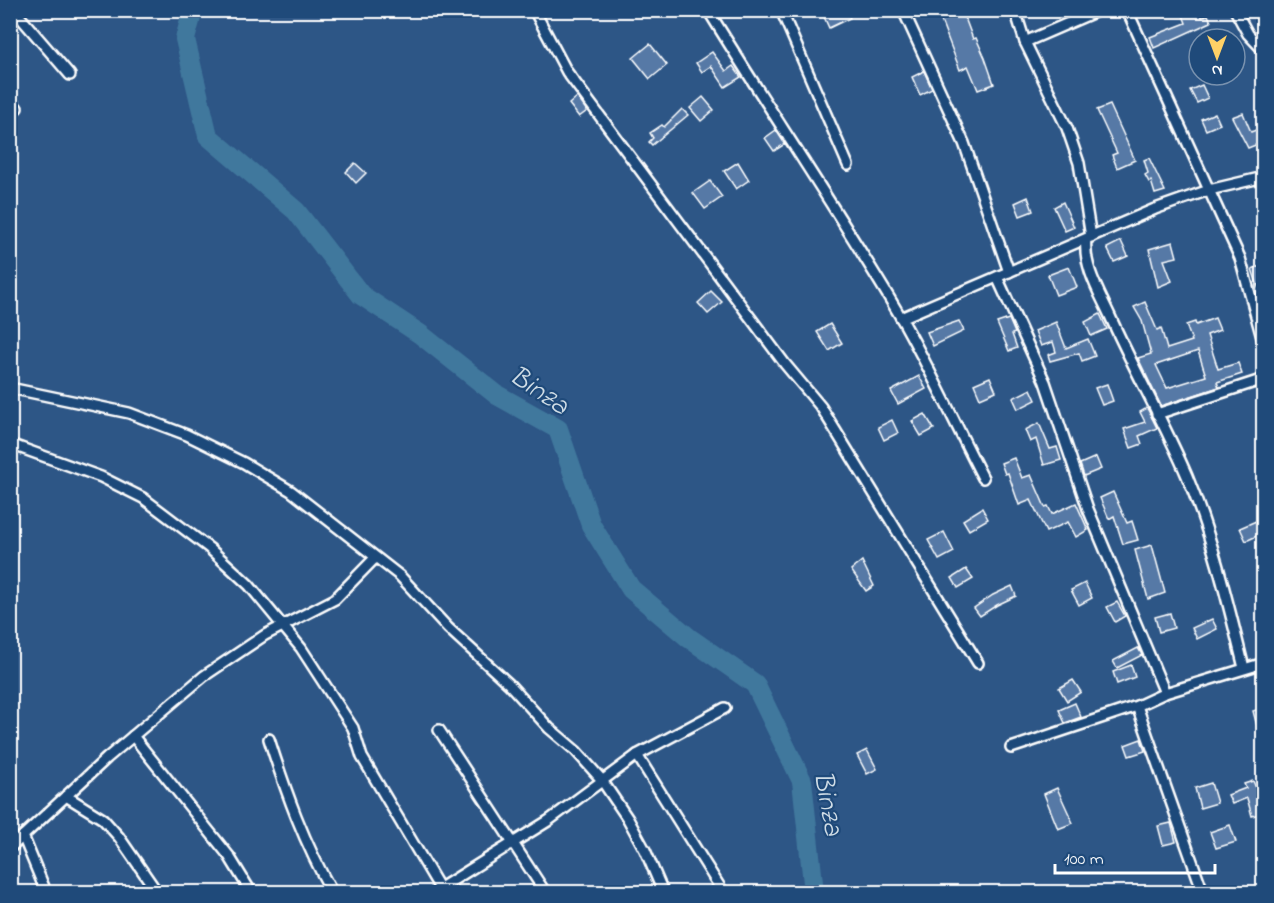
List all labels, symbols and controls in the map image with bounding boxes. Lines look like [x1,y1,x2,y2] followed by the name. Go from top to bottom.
[1187,27,1247,87] north arrow
[1211,58,1222,82] text: N
[500,357,577,427] water label: Binza
[801,768,852,840] water label: Binza
[1055,837,1216,875] scale bar
[1064,847,1104,873] text: 100 m

